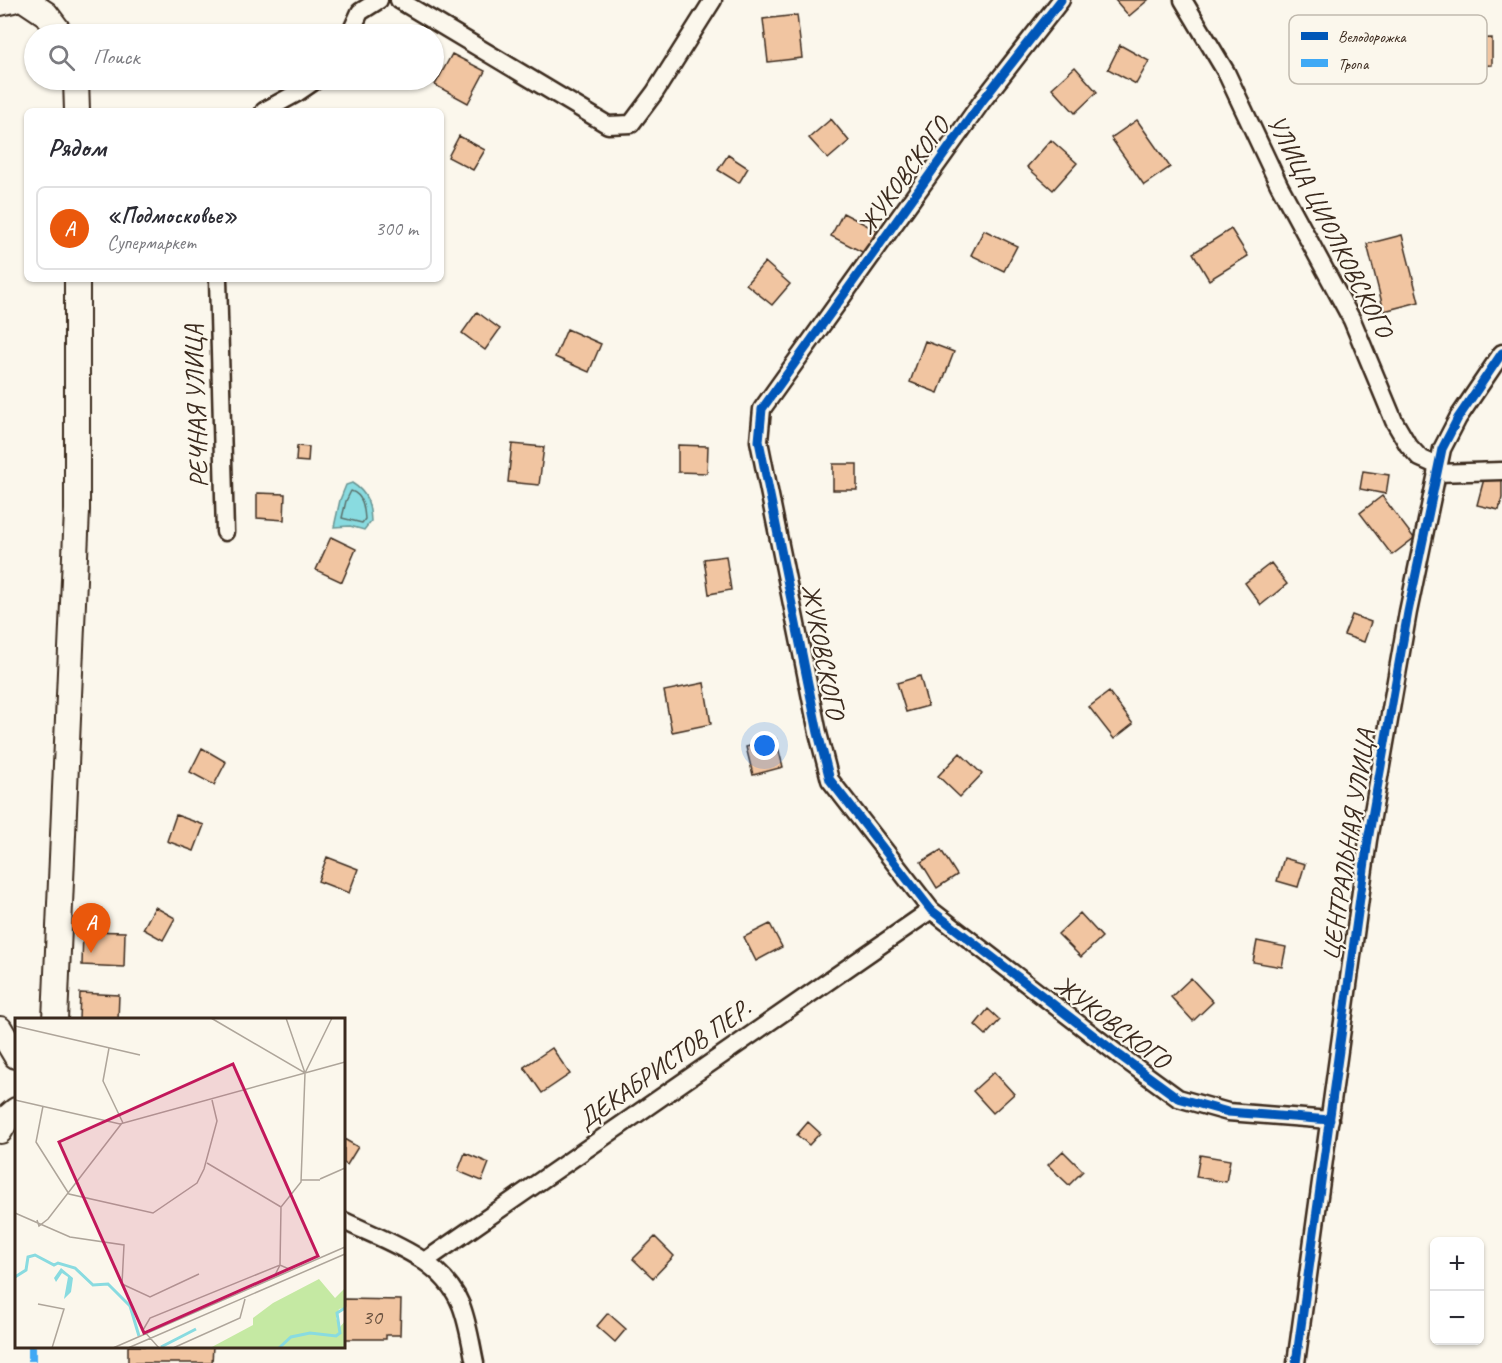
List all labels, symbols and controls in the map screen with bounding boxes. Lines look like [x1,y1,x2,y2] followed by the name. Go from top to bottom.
[1289,15,1487,84] legend
[24,24,444,90] search box
[1338,27,1407,47] text: Велодорожка
[45,41,78,74] icon: search
[93,43,139,71] text: Поиск
[1338,54,1370,74] text: Тропа
[850,109,958,241] street label: ЖУКОВСКОГО
[1260,109,1402,345] street label: УЛИЦА ЦИОЛКОВСКОГО
[48,131,106,164] text: Рядом
[107,202,237,230] text: «Подмосковье»
[64,216,75,241] text: A
[375,216,418,241] text: 300 m
[107,230,196,255] text: Супермаркет
[177,323,215,488] street label: РЕЧНАЯ УЛИЦА
[794,581,853,724] street label: ЖУКОВСКОГО
[1313,725,1383,963] street label: ЦЕНТРАЛЬНАЯ УЛИЦА
[750,731,779,760] your location
[72,904,110,953] pin: A
[1048,968,1179,1078] street label: ЖУКОВСКОГО
[571,991,758,1136] street label: ДЕКАБРИСТОВ ПЕР.
[15,1018,345,1348] inset map
[1430,1237,1484,1345] map controls
[1430,1237,1484,1291] button: +
[1430,1291,1484,1345] button: −
[362,1303,384,1331] house number: 30

